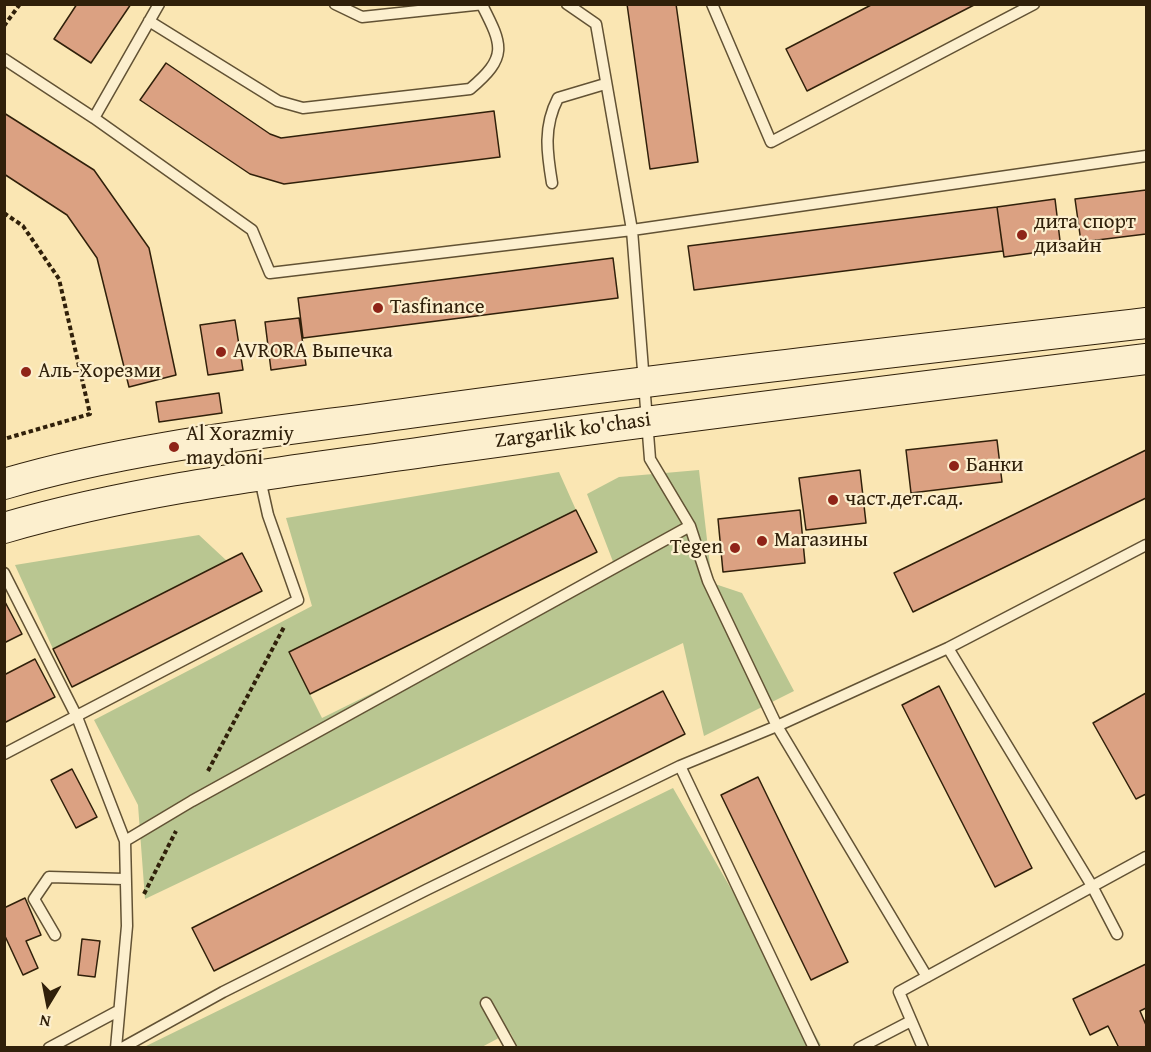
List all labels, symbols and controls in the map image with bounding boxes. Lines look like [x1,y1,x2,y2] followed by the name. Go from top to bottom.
[1034,210,1136,260] place label: дита спорт дизайн
[1015,228,1029,242] marker: дита спорт дизайн
[390,295,485,321] place label: Tasfinance
[371,301,385,315] marker: Tasfinance
[233,339,393,365] place label: AVRORA Выпечка
[214,345,228,359] marker: AVRORA Выпечка
[38,359,161,385] place label: Аль-Хорезми
[19,365,33,379] marker: Аль-Хорезми
[493,408,653,454] street label: Zargarlik ko'chasi
[186,422,294,472] place label: Al Xorazmiy maydoni
[167,440,181,454] marker: Al Xorazmiy maydoni
[966,453,1024,479] place label: Банки
[947,459,961,473] marker: Банки
[845,487,963,513] place label: част.дет.сад.
[826,493,840,507] marker: част.дет.сад.
[774,528,868,554] place label: Магазины
[755,534,769,548] marker: Магазины
[670,535,723,561] place label: Tegen
[728,541,742,555] marker: Tegen
[18,974,78,1034] north arrow
[38,1009,52,1034] text: N

